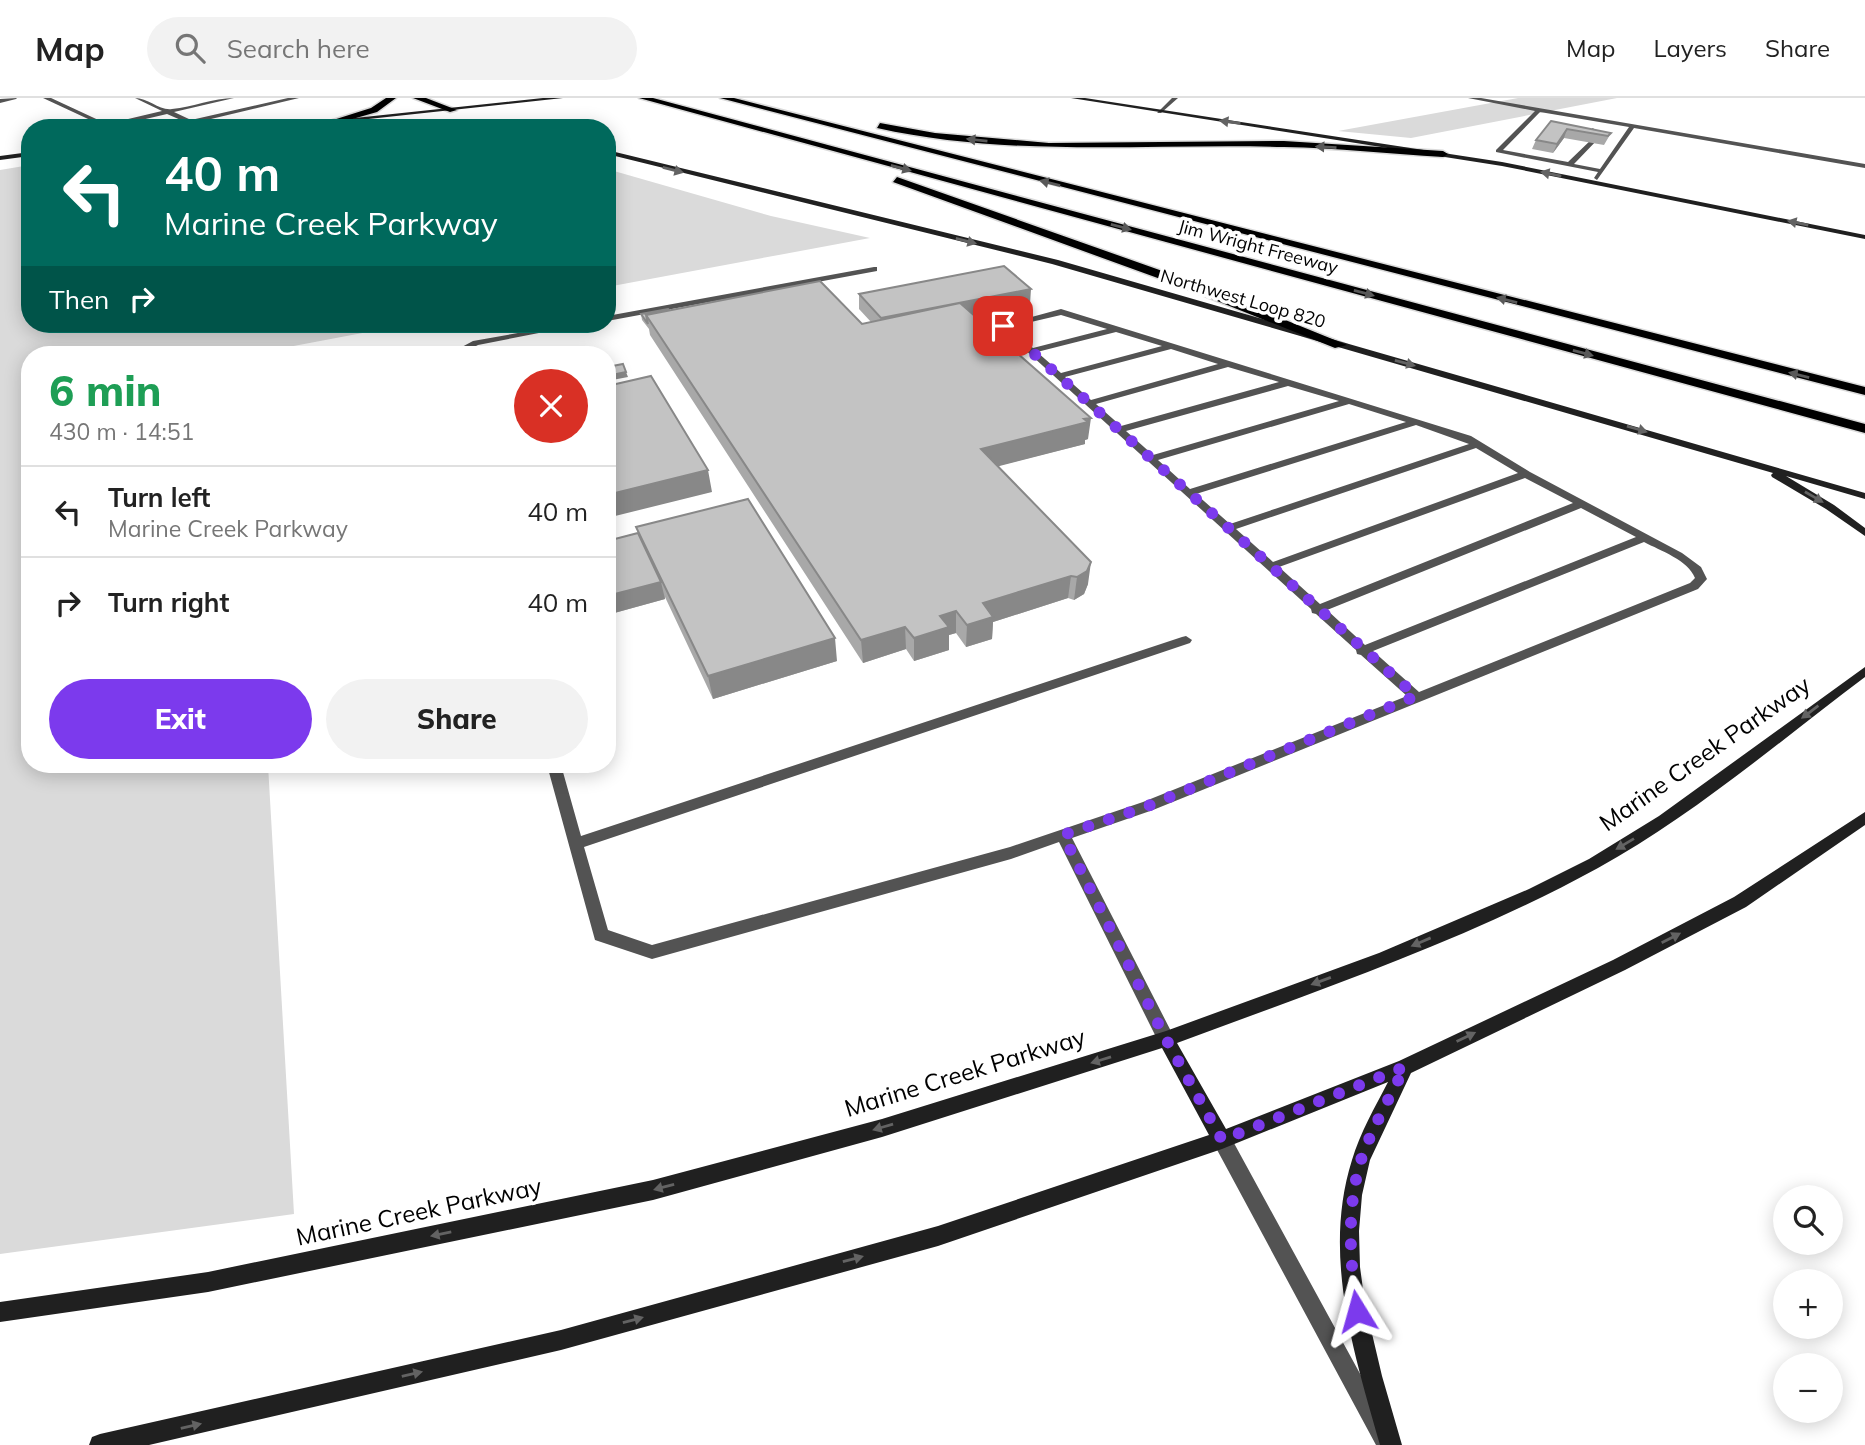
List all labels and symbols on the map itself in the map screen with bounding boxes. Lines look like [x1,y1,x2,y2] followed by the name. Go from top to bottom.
[1219,117,1241,128] one-way arrow
[965,134,987,145] one-way arrow
[1315,141,1337,152] one-way arrow
[891,163,912,173] one-way arrow
[662,165,684,176] one-way arrow
[1540,168,1562,179] one-way arrow
[1038,177,1060,188] one-way arrow
[1176,214,1341,279] street label: Jim Wright Freeway
[1787,218,1809,229] one-way arrow
[1110,223,1131,233] one-way arrow
[955,235,977,246] one-way arrow
[1158,264,1328,333] street label: Northwest Loop 820
[1354,289,1375,299] one-way arrow
[1496,294,1518,305] one-way arrow
[973,296,1033,356] pin
[1573,348,1595,359] one-way arrow
[1395,358,1417,369] one-way arrow
[1788,369,1809,379] one-way arrow
[1627,424,1648,434] one-way arrow
[1804,491,1823,503] one-way arrow
[1593,669,1816,837] street label: Marine Creek Parkway
[1801,705,1820,719] one-way arrow
[1616,838,1635,850] one-way arrow
[1661,932,1681,943] one-way arrow
[1410,937,1431,948] one-way arrow
[1311,976,1332,987] one-way arrow
[841,1021,1089,1123] street label: Marine Creek Parkway
[1456,1032,1476,1043] one-way arrow
[1090,1055,1111,1065] one-way arrow
[873,1123,894,1133] one-way arrow
[293,1170,545,1252] street label: Marine Creek Parkway
[653,1182,675,1193] one-way arrow
[430,1228,452,1239] one-way arrow
[842,1254,863,1264] one-way arrow
[1320,1274,1394,1348] position arrow
[623,1314,644,1324] one-way arrow
[402,1369,424,1380] one-way arrow
[180,1420,202,1431] one-way arrow

